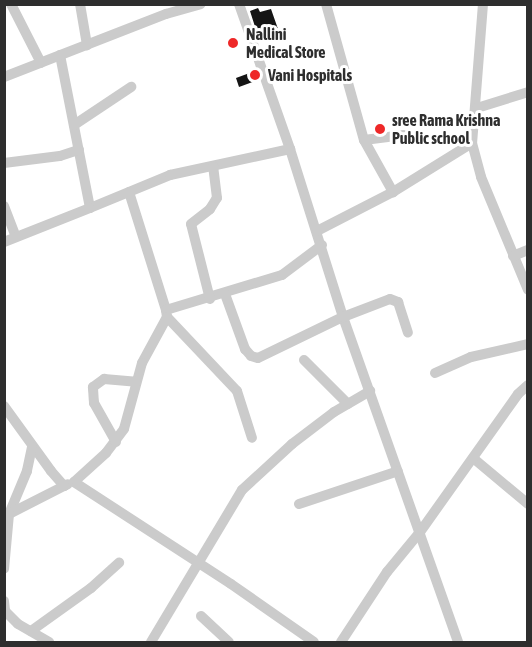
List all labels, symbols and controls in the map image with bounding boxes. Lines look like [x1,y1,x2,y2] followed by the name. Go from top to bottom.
[246,24,326,62] place label: Nallini Medical Store
[224,34,242,52] marker: Nallini Medical Store
[268,65,352,85] place label: Vani Hospitals
[246,66,264,84] marker: Vani Hospitals
[392,110,500,148] place label: sree Rama Krishna Public school
[373,122,387,136] marker: sree Rama Krishna Public school

